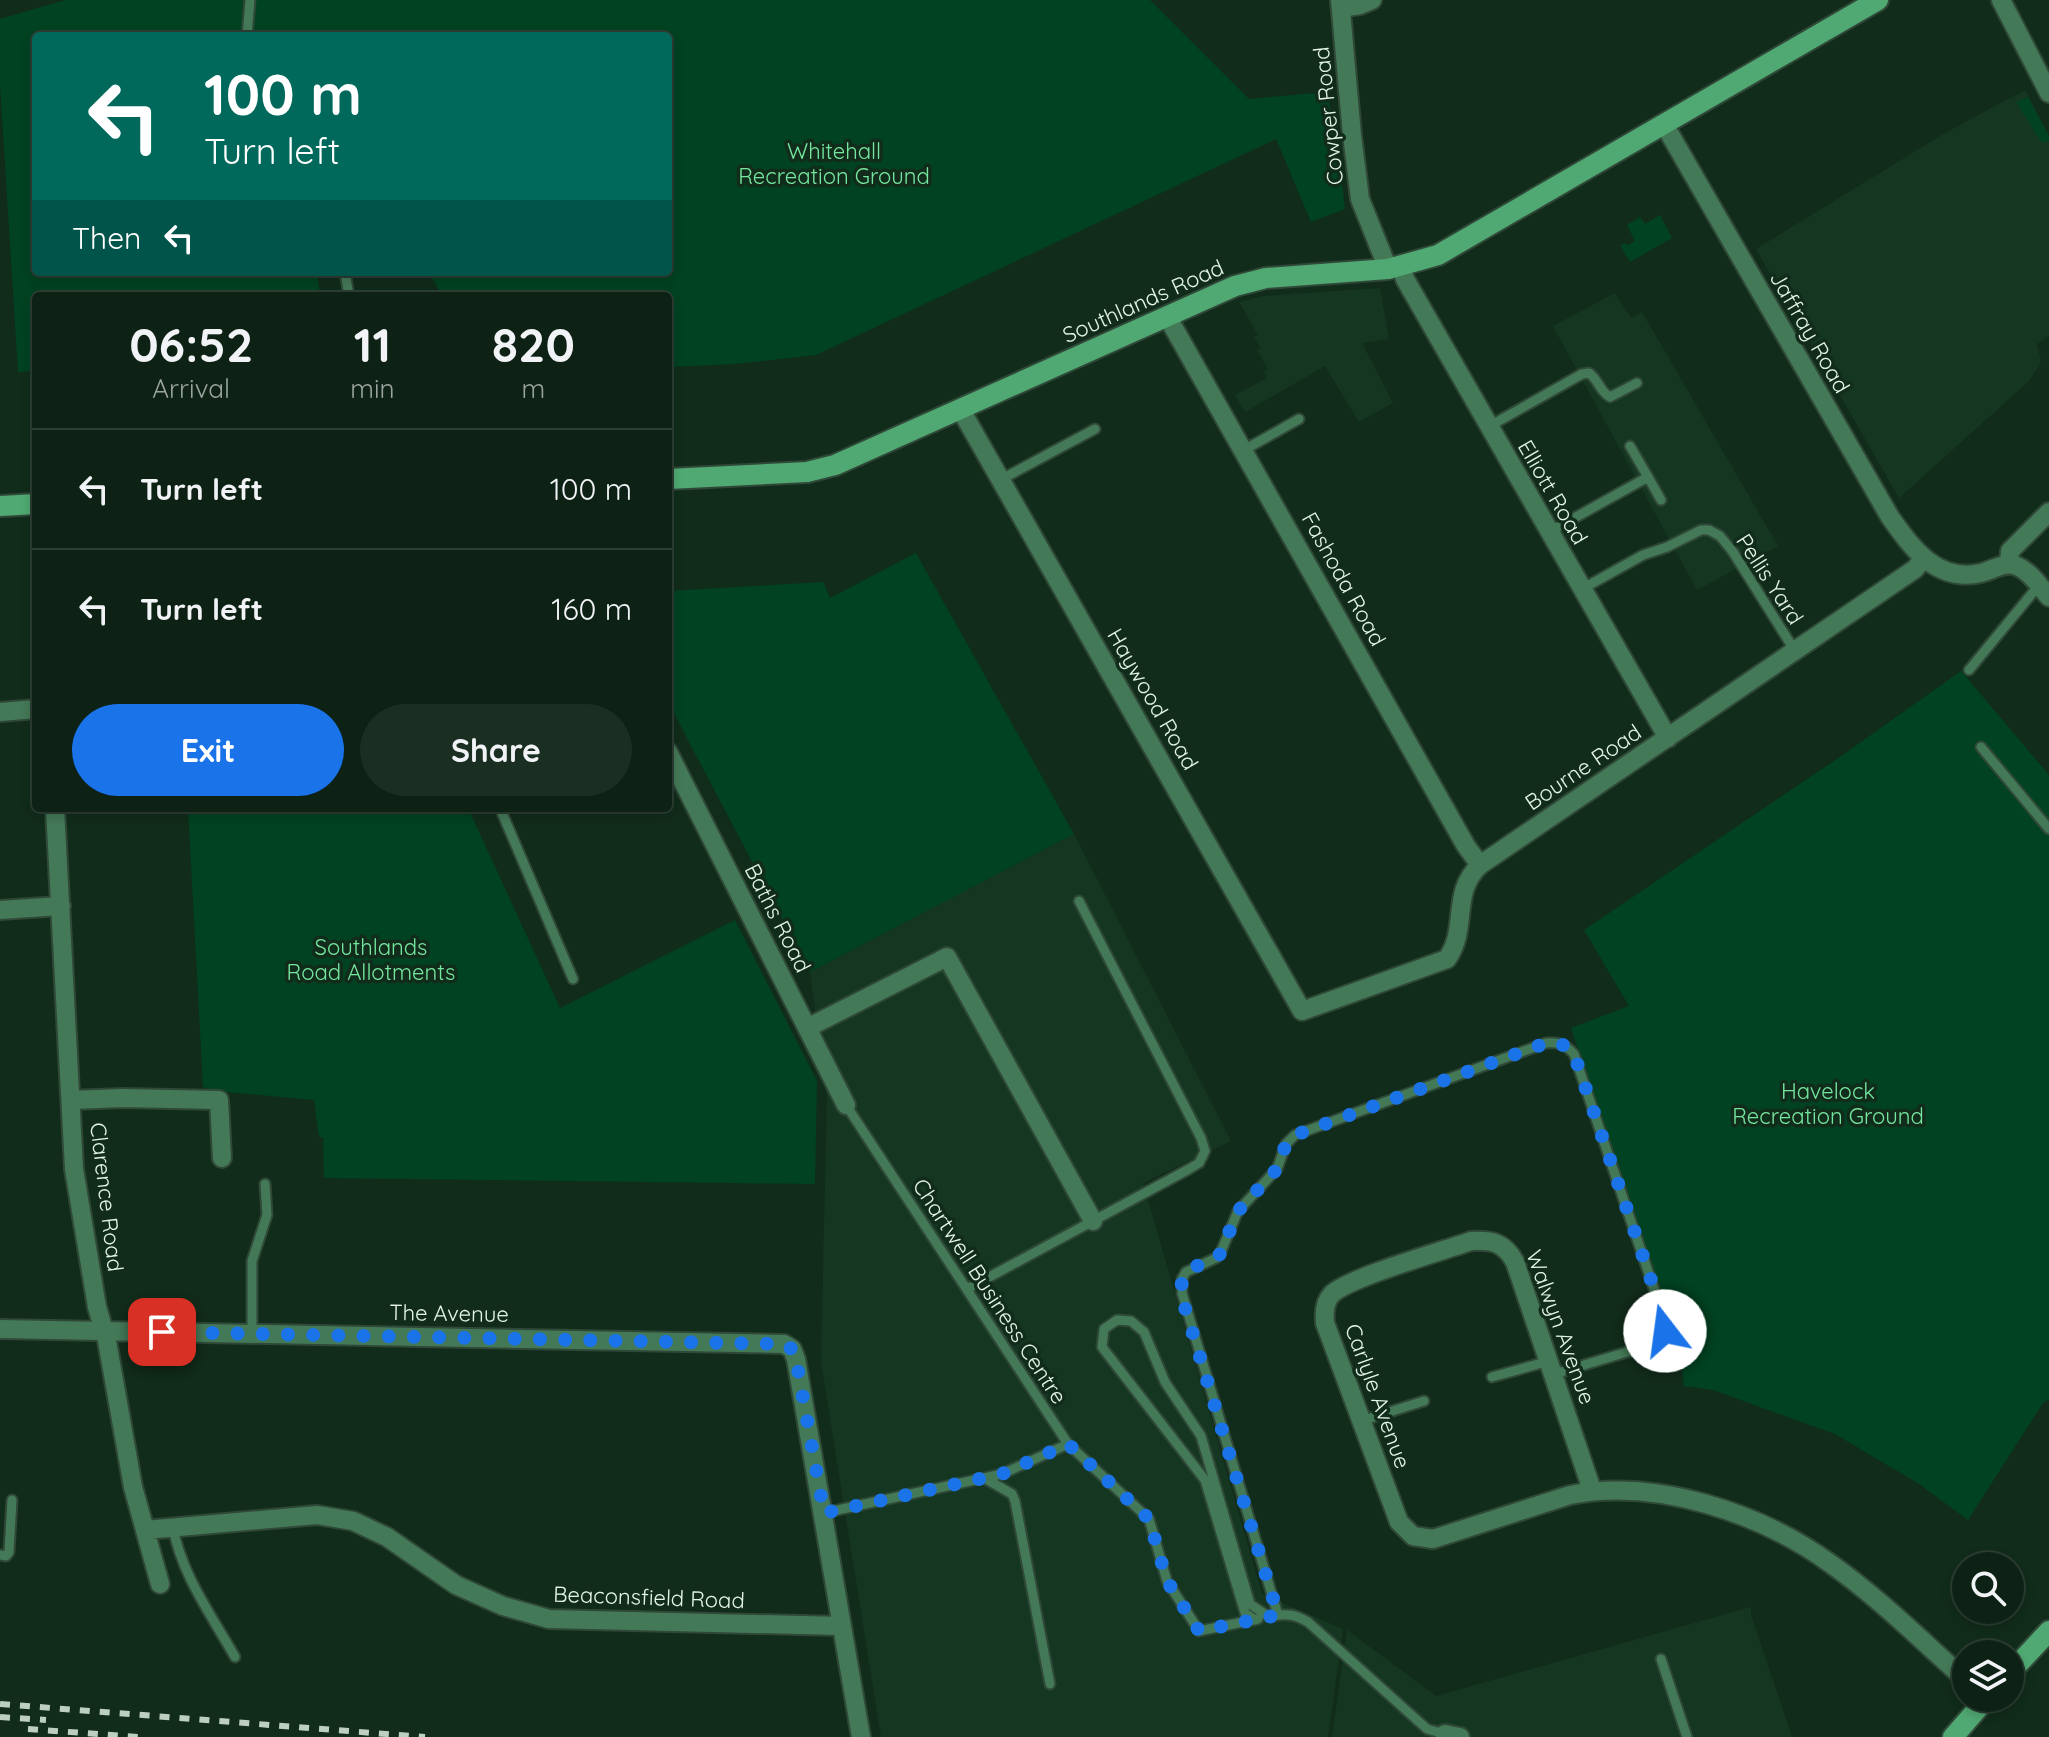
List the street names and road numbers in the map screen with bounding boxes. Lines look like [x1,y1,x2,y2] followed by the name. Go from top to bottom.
[1307,45,1349,187] street label: Cowper Road
[1058,253,1228,349] street label: Southlands Road
[1764,266,1856,398] street label: Jaffray Road
[1512,435,1594,549] street label: Elliott Road
[1296,507,1392,651] street label: Fashoda Road
[1730,528,1810,630] street label: Pellis Yard
[1101,623,1205,775] street label: Haywood Road
[1519,718,1647,816] street label: Bourne Road
[739,859,817,977] street label: Baths Road
[84,1121,130,1273] street label: Clarence Road
[907,1173,1073,1409] street label: Chartwell Business Centre
[1520,1246,1602,1408] street label: Walwyn Avenue
[389,1298,509,1328] street label: The Avenue
[1339,1320,1417,1472] street label: Carlyle Avenue
[553,1580,745,1614] street label: Beaconsfield Road

